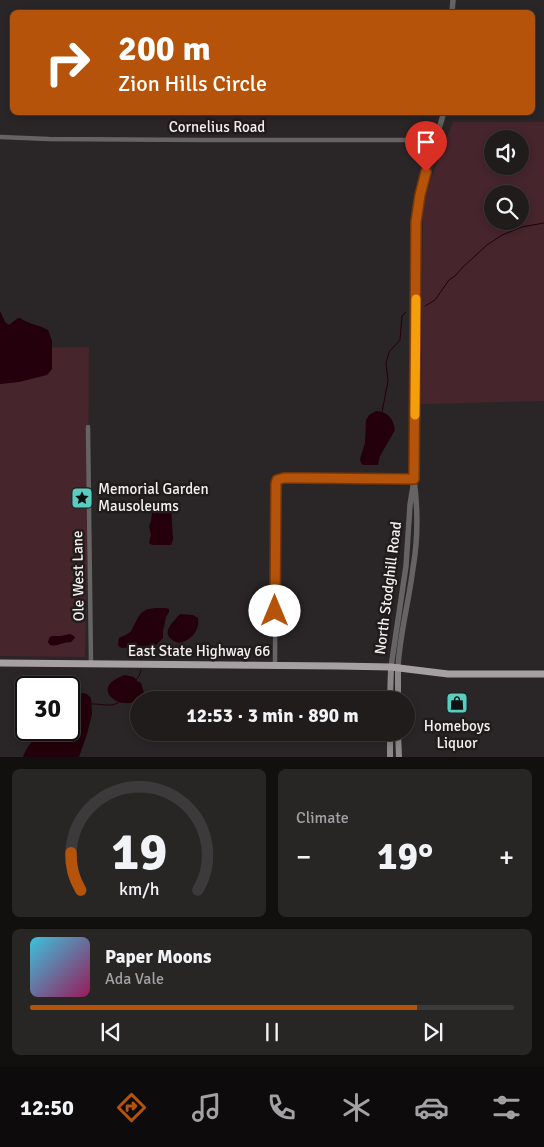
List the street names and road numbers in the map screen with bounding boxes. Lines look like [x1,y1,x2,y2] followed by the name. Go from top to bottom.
[169,118,265,136] street label: Cornelius Road
[371,520,405,656] street label: North Stodghill Road
[68,531,88,621] street label: Ole West Lane
[128,642,270,660] street label: East State Highway 66

